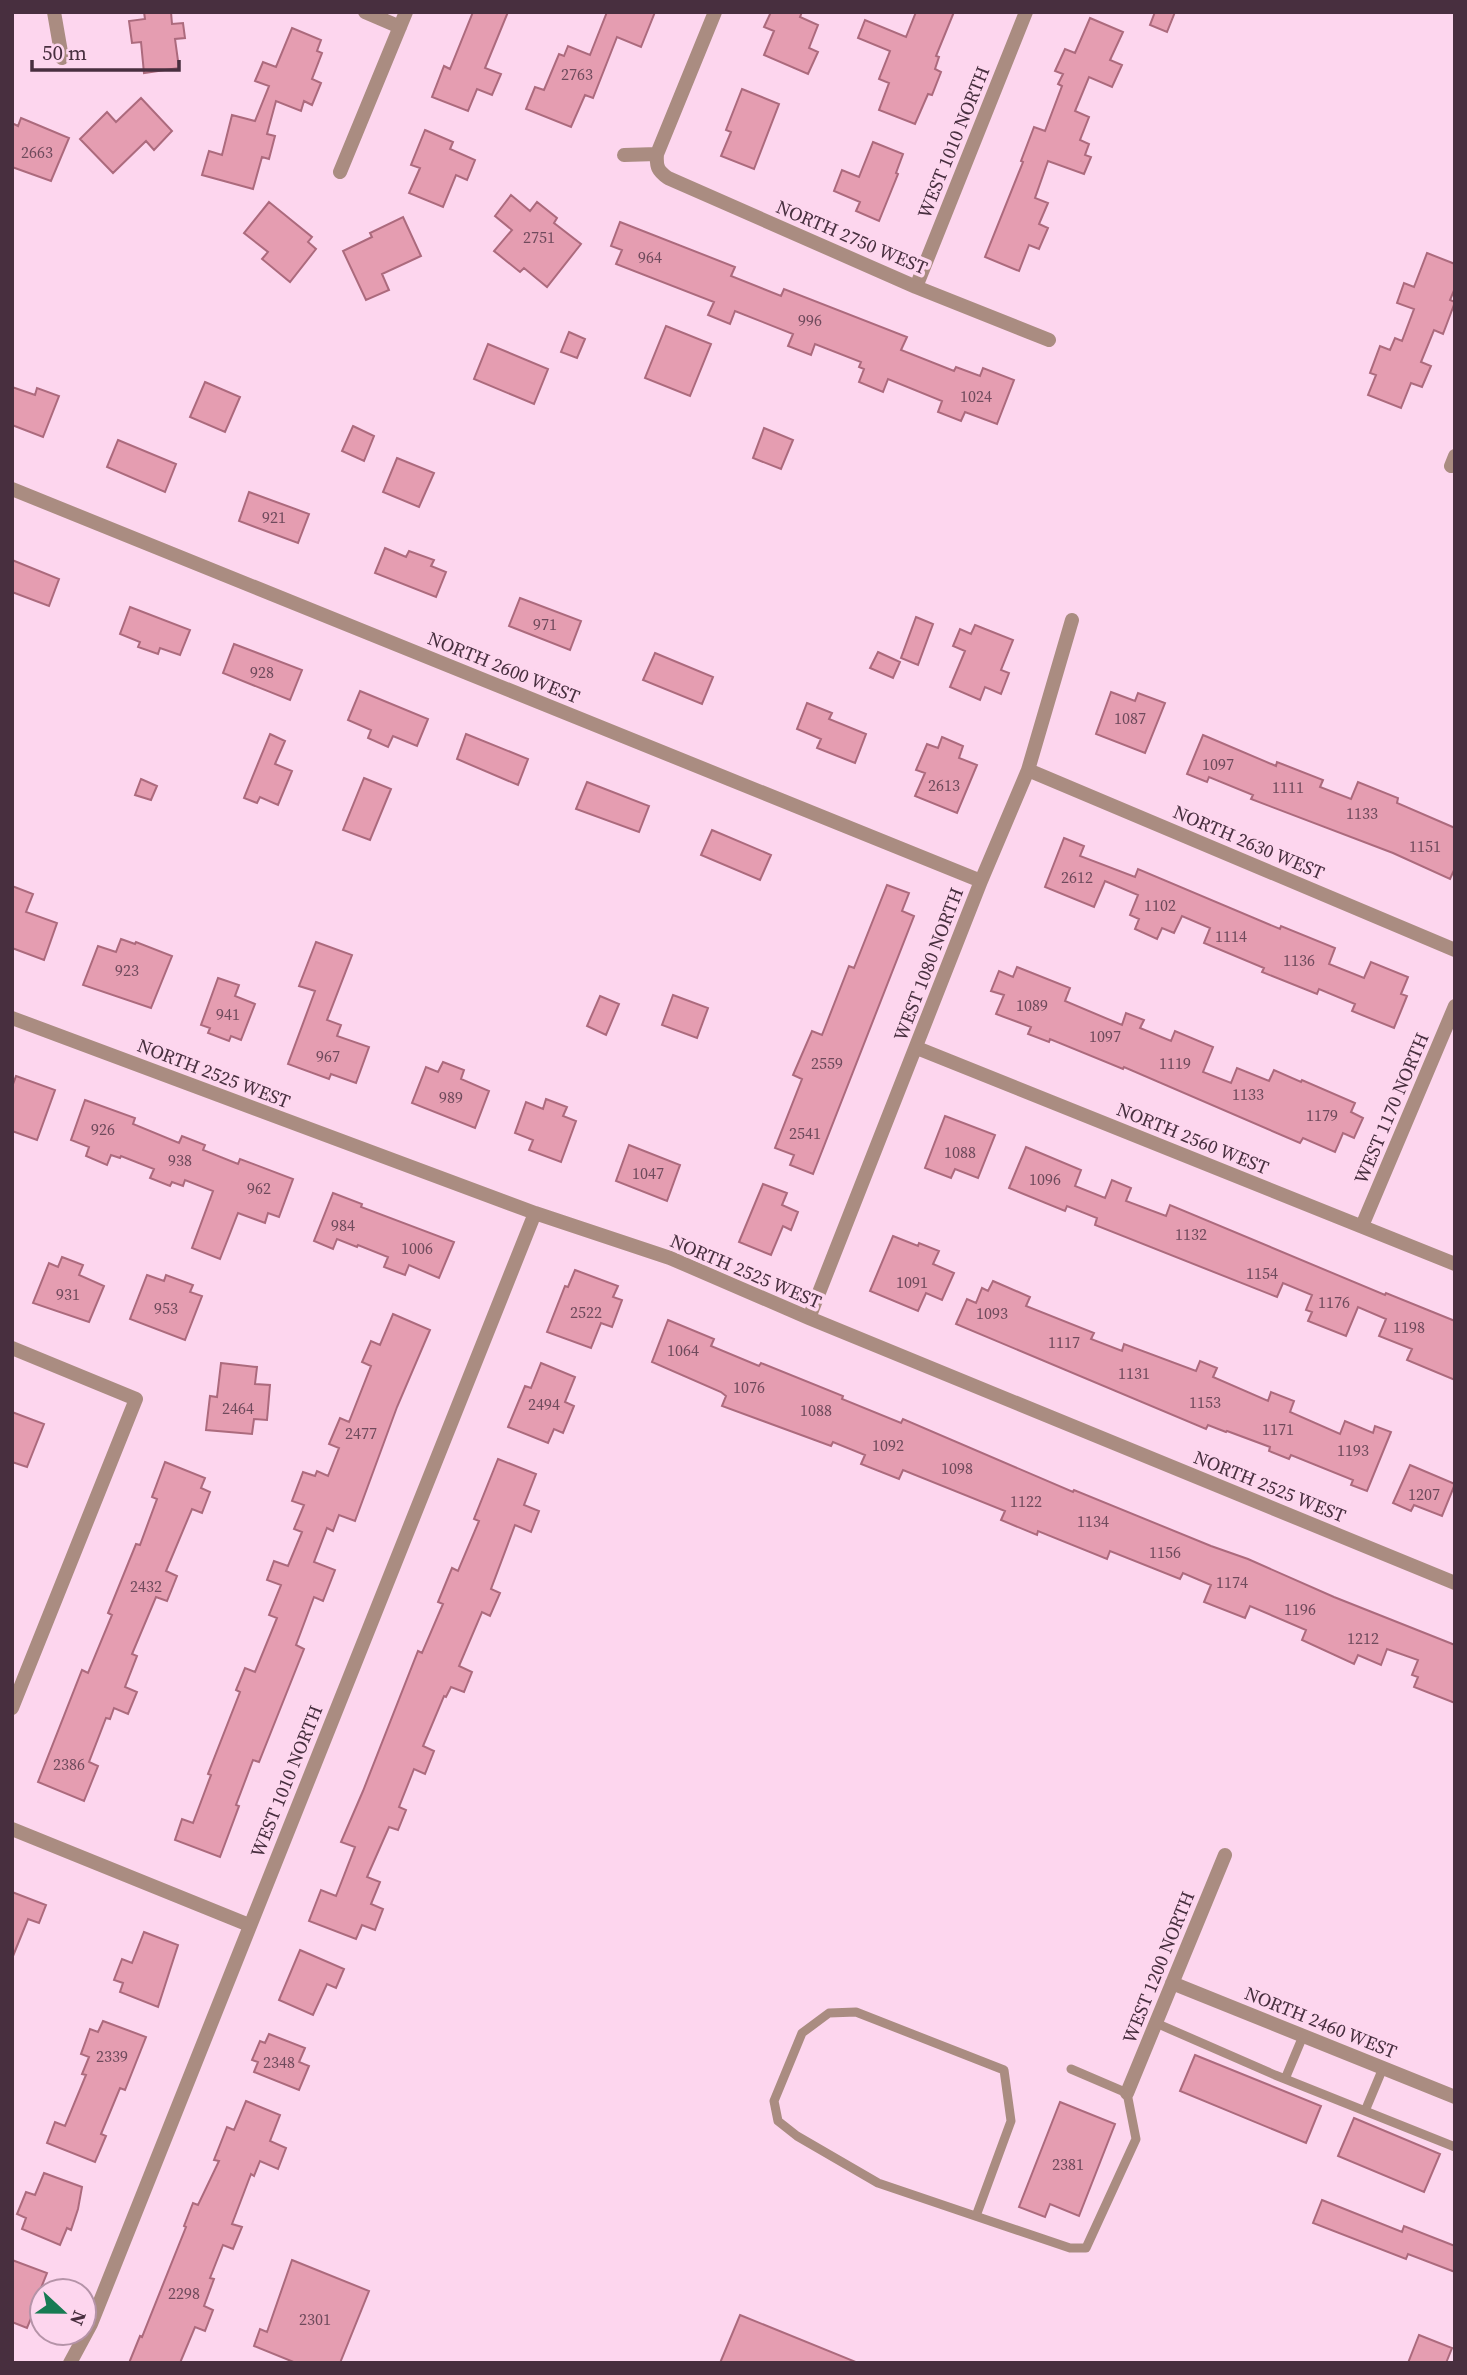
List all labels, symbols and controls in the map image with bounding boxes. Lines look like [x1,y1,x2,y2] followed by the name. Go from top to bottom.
[32,28,178,72] scale bar
[42,38,87,67] text: 50 m
[911,62,995,222] street label: WEST 1010 NORTH
[561,63,593,85] house number: 2763
[21,141,53,163] house number: 2663
[772,193,932,281] street label: NORTH 2750 WEST
[523,226,555,248] house number: 2751
[638,246,662,268] house number: 964
[798,309,822,331] house number: 996
[960,385,992,407] house number: 1024
[262,506,286,528] house number: 921
[533,613,557,635] house number: 971
[424,625,584,710] street label: NORTH 2600 WEST
[250,661,274,683] house number: 928
[1114,707,1146,729] house number: 1087
[1202,753,1234,775] house number: 1097
[928,774,960,796] house number: 2613
[1272,776,1304,798] house number: 1111
[1169,798,1329,886] street label: NORTH 2630 WEST
[1346,802,1378,824] house number: 1133
[1409,835,1441,857] house number: 1151
[1061,866,1093,888] house number: 2612
[887,884,969,1044] street label: WEST 1080 NORTH
[1144,894,1176,916] house number: 1102
[1215,925,1247,947] house number: 1114
[1283,949,1315,971] house number: 1136
[115,959,139,981] house number: 923
[1016,994,1048,1016] house number: 1089
[216,1003,240,1025] house number: 941
[1089,1025,1121,1047] house number: 1097
[1347,1028,1435,1188] street label: WEST 1170 NORTH
[134,1032,295,1114] street label: NORTH 2525 WEST
[316,1045,340,1067] house number: 967
[811,1052,843,1074] house number: 2559
[1159,1052,1191,1074] house number: 1119
[1232,1083,1264,1105] house number: 1133
[439,1086,463,1108] house number: 989
[1113,1096,1273,1181] street label: NORTH 2560 WEST
[1306,1104,1338,1126] house number: 1179
[91,1118,115,1140] house number: 926
[789,1122,821,1144] house number: 2541
[944,1141,976,1163] house number: 1088
[168,1149,192,1171] house number: 938
[632,1162,664,1184] house number: 1047
[1029,1168,1061,1190] house number: 1096
[247,1177,271,1199] house number: 962
[331,1214,355,1236] house number: 984
[1175,1223,1207,1245] house number: 1132
[666,1227,826,1315] street label: NORTH 2525 WEST
[401,1237,433,1259] house number: 1006
[1246,1262,1278,1284] house number: 1154
[896,1271,928,1293] house number: 1091
[56,1283,80,1305] house number: 931
[1318,1291,1350,1313] house number: 1176
[154,1297,178,1319] house number: 953
[570,1301,602,1323] house number: 2522
[976,1302,1008,1324] house number: 1093
[1393,1316,1425,1338] house number: 1198
[1048,1331,1080,1353] house number: 1117
[667,1339,699,1361] house number: 1064
[1118,1362,1150,1384] house number: 1131
[733,1376,765,1398] house number: 1076
[1189,1391,1221,1413] house number: 1153
[528,1393,560,1415] house number: 2494
[222,1397,254,1419] house number: 2464
[800,1399,832,1421] house number: 1088
[1262,1418,1294,1440] house number: 1171
[345,1422,377,1444] house number: 2477
[872,1434,904,1456] house number: 1092
[1337,1439,1369,1461] house number: 1193
[1190,1444,1350,1529] street label: NORTH 2525 WEST
[941,1457,973,1479] house number: 1098
[1408,1483,1440,1505] house number: 1207
[1010,1490,1042,1512] house number: 1122
[1077,1510,1109,1532] house number: 1134
[1149,1541,1181,1563] house number: 1156
[1216,1571,1248,1593] house number: 1174
[130,1575,162,1597] house number: 2432
[1284,1598,1316,1620] house number: 1196
[1347,1627,1379,1649] house number: 1212
[244,1701,328,1861] street label: WEST 1010 NORTH
[53,1753,85,1775] house number: 2386
[1116,1887,1200,2047] street label: WEST 1200 NORTH
[1241,1980,1401,2065] street label: NORTH 2460 WEST
[96,2045,128,2067] house number: 2339
[263,2051,295,2073] house number: 2348
[1052,2153,1084,2175] house number: 2381
[28,2277,98,2347] north arrow
[168,2282,200,2304] house number: 2298
[64,2307,93,2330] text: N
[299,2308,331,2330] house number: 2301

